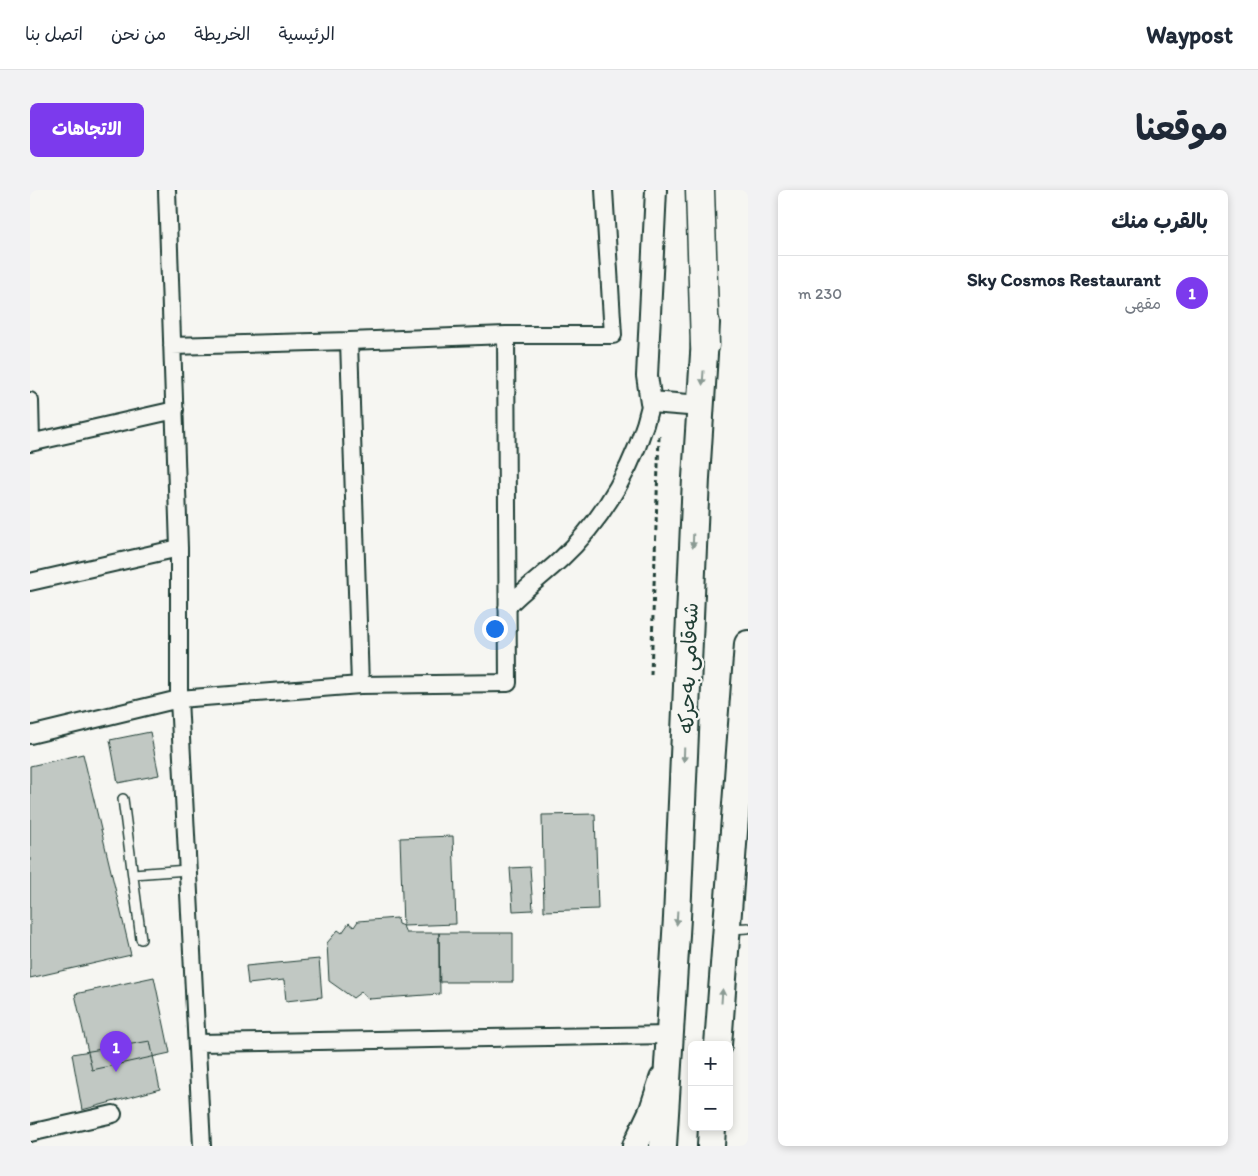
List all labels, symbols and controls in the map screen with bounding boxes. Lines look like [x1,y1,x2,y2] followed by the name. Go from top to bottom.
[1146,20,1233,49] text: Waypost
[25,23,83,45] text: اتصل بنا
[111,23,166,45] text: من نحن
[194,23,251,45] text: الخريطة
[279,23,335,45] text: الرئيسية
[30,103,144,157] button: الاتجاهات
[1135,107,1228,149] text: موقعنا
[1111,208,1208,233] text: بالقرب منك
[967,268,1161,291] text: Sky Cosmos Restaurant
[798,284,842,303] text: 230 m
[1188,284,1196,303] text: 1
[1124,294,1161,313] text: مقهى
[698,371,706,387] one-way arrow
[689,533,697,549] one-way arrow
[673,602,705,734] street label: شەقامی بەحرکە
[482,616,508,642] your location
[679,748,687,764] one-way arrow
[672,910,680,926] one-way arrow
[718,988,726,1004] one-way arrow
[100,1031,132,1072] pin: 1
[688,1041,733,1131] map controls
[688,1041,733,1086] button: +
[688,1086,733,1131] button: −

